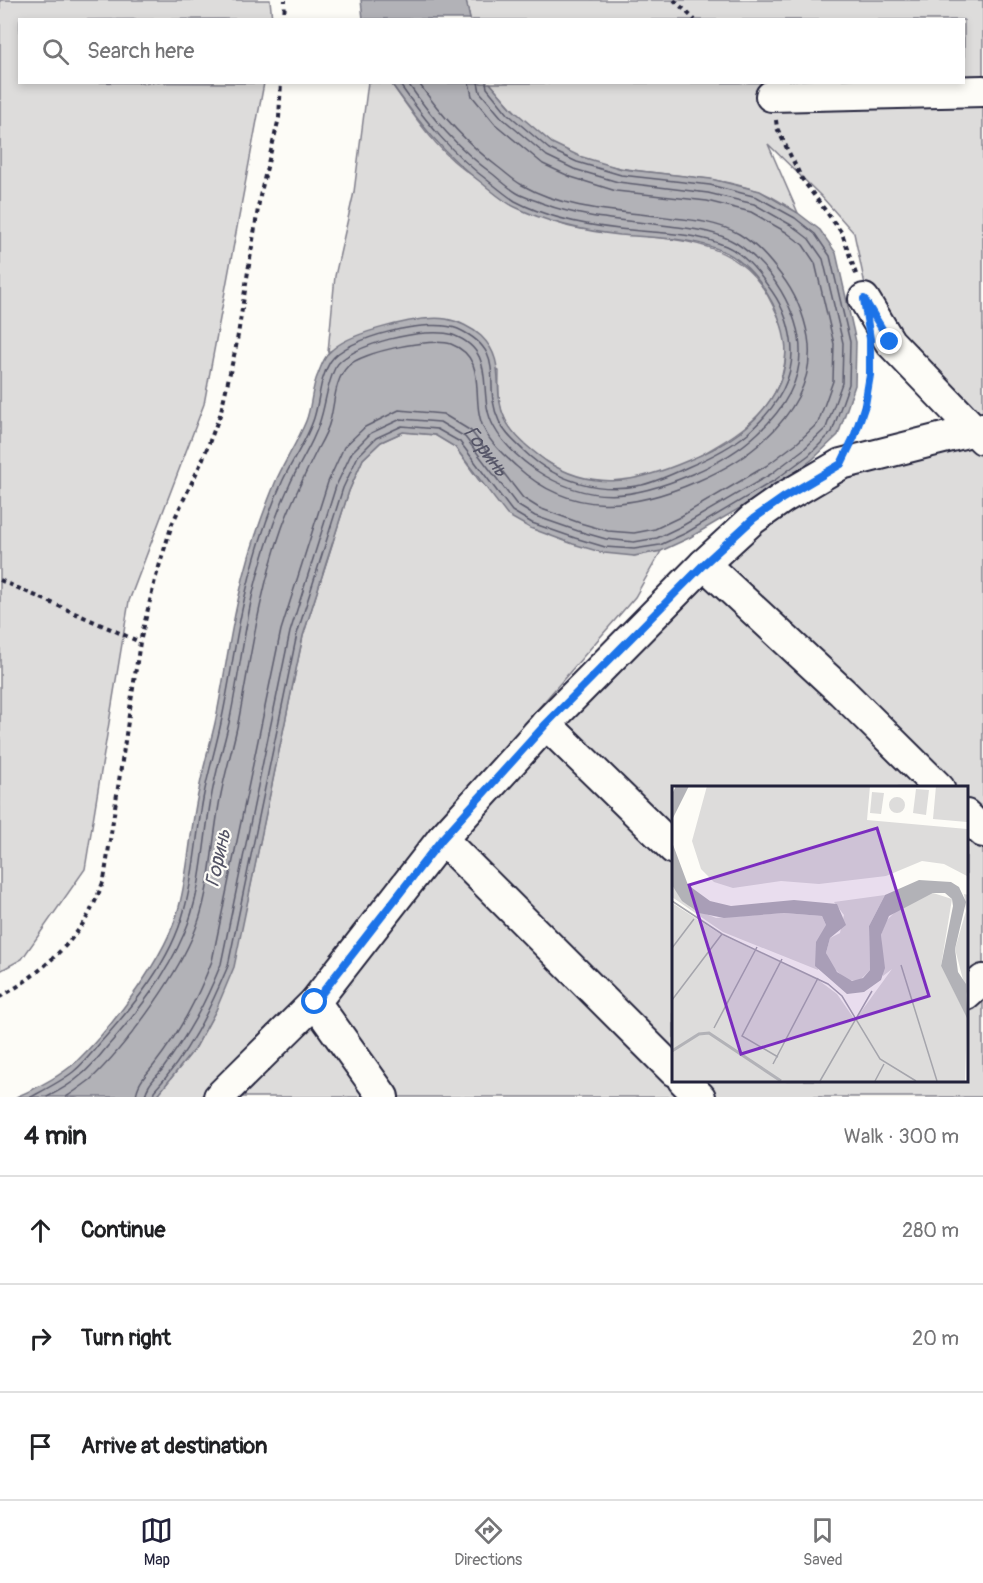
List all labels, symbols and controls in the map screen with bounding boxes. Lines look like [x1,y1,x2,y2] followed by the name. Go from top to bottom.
[18,18,965,84] search box
[39,35,72,68] icon: search
[87,37,194,65] text: Search here
[876,328,902,354] route end
[459,420,515,482] water label: Горинь
[672,786,968,1082] inset map
[200,826,236,889] water label: Горинь
[301,988,327,1014] route start
[24,1120,87,1152] text: 4 min
[844,1124,959,1149] text: Walk · 300 m
[24,1214,57,1247] icon: ahead
[81,1216,165,1244] text: Continue
[902,1218,959,1243] text: 280 m
[24,1322,57,1355] icon: right
[81,1324,171,1352] text: Turn right
[912,1326,959,1351] text: 20 m
[24,1430,57,1463] icon: arrive
[81,1432,267,1460] text: Arrive at destination
[140,1514,173,1570] tab: Map
[454,1514,522,1570] tab: Directions
[803,1514,843,1570] tab: Saved

